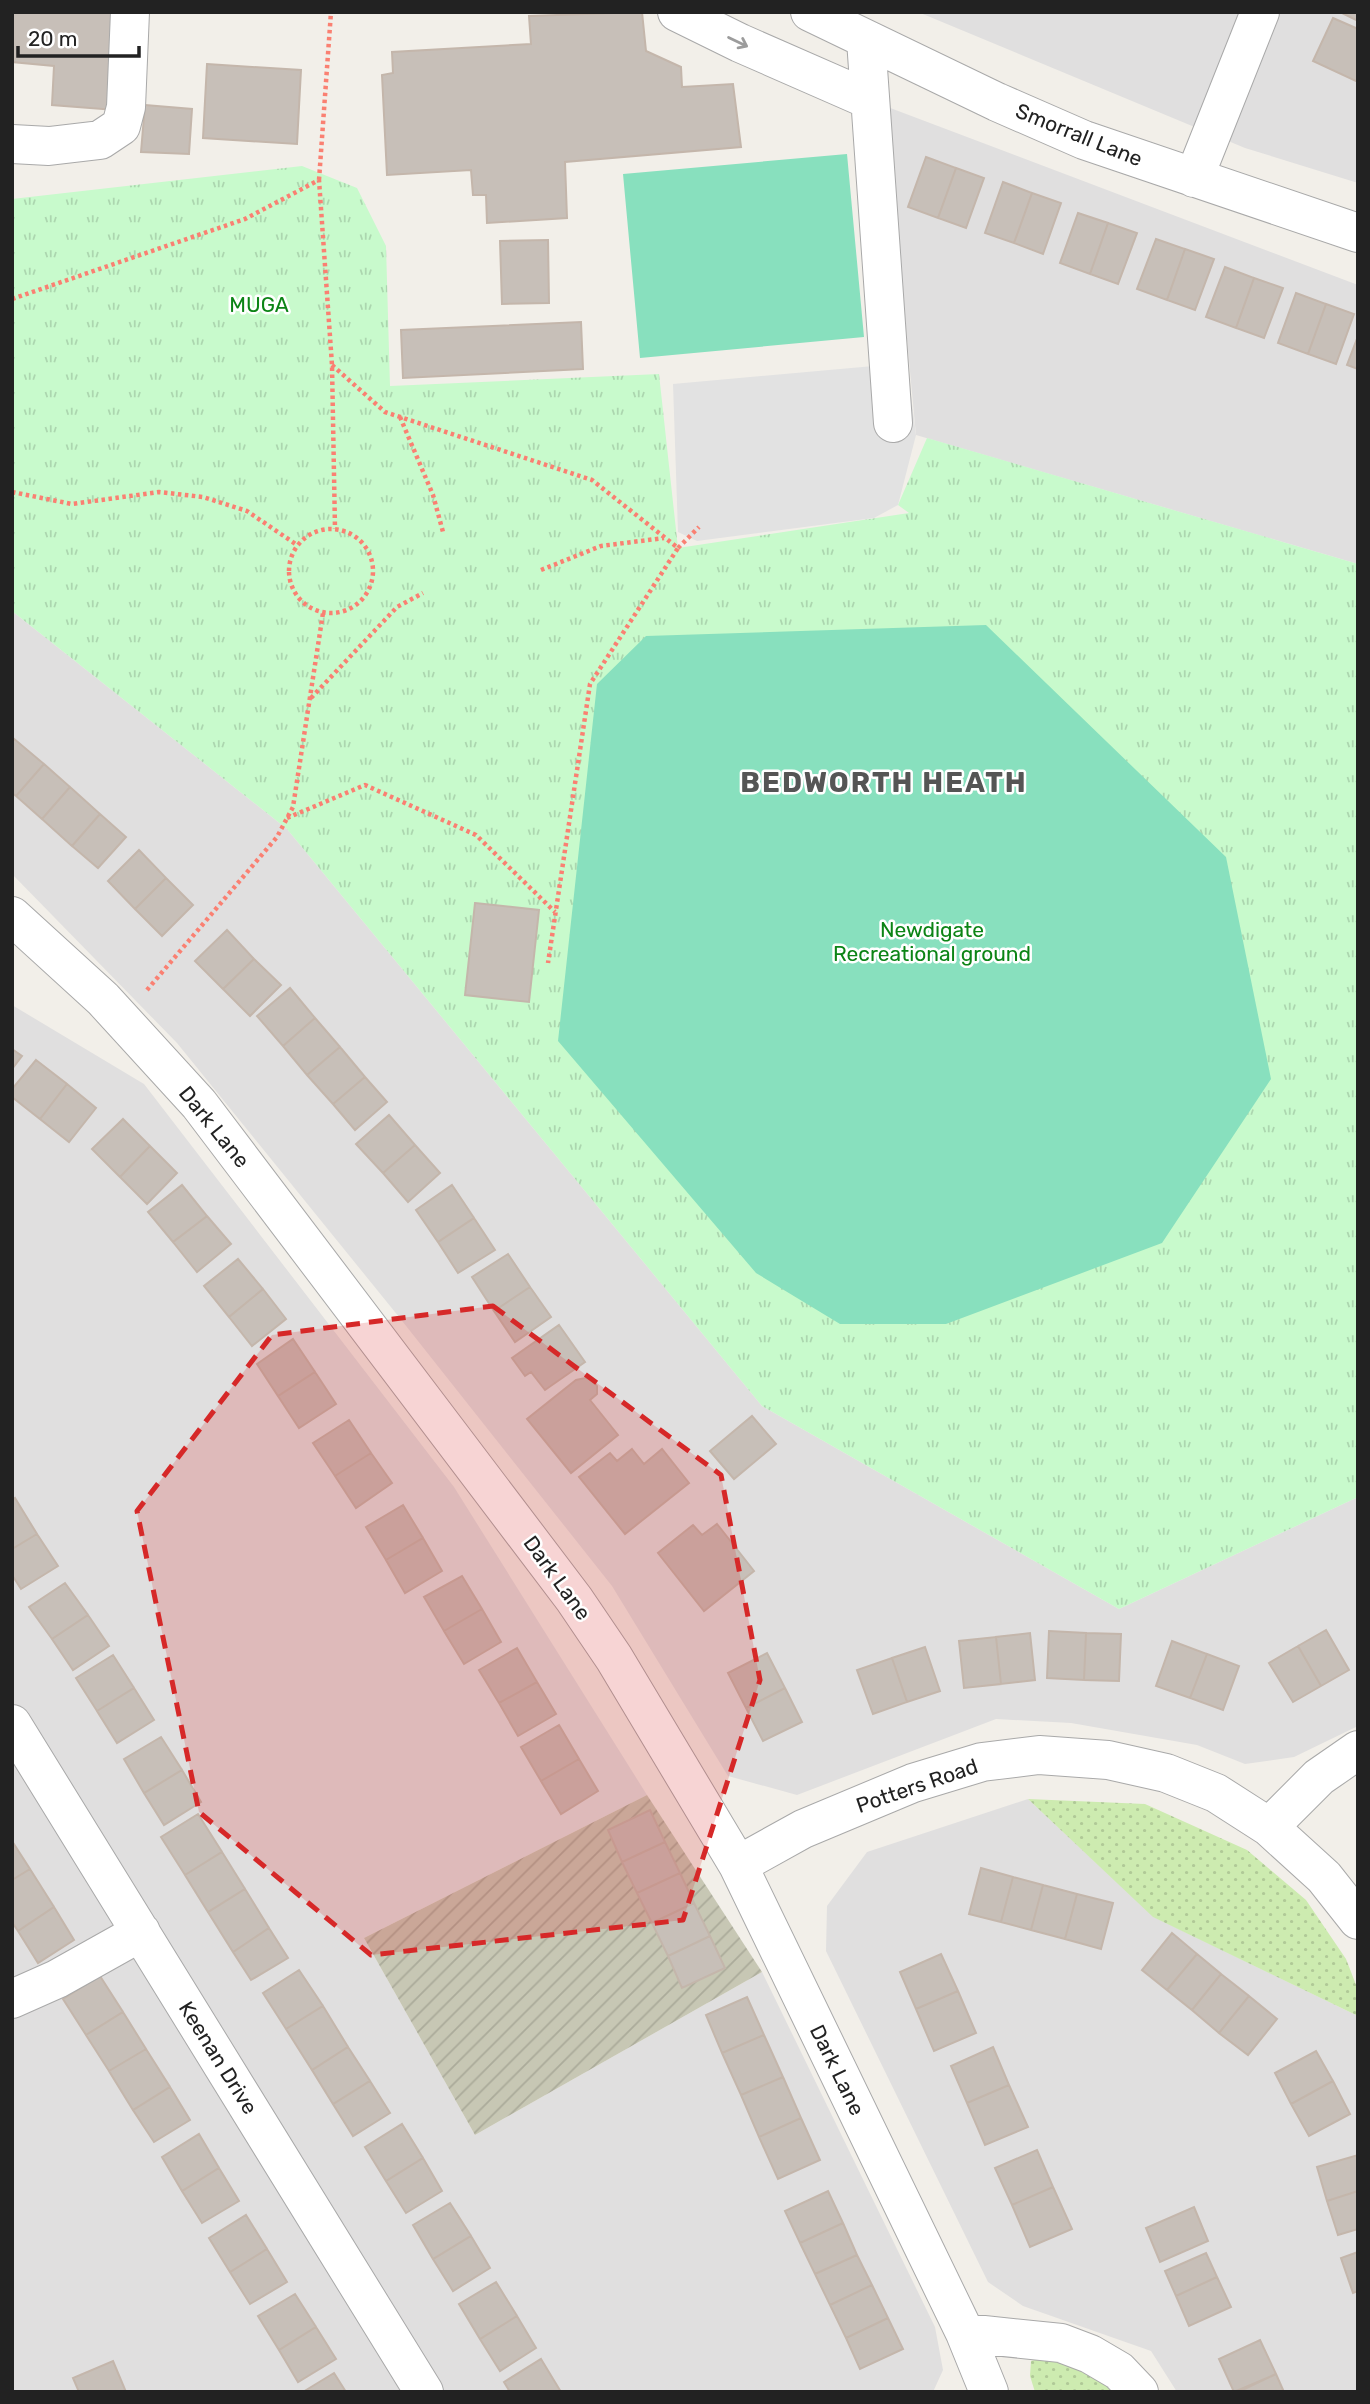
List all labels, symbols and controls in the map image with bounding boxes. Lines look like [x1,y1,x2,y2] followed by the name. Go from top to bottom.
[18,14,138,58] scale bar
[28,26,77,51] text: 20 m
[727,36,748,49] one-way arrow
[1012,98,1146,171] street label: Smorrall Lane
[229,292,289,317] park label: MUGA
[740,766,1028,799] district label: BEDWORTH HEATH
[833,917,1031,966] park label: Newdigate Recreational ground
[174,1081,255,1173] street label: Dark Lane
[519,1531,596,1625] street label: Dark Lane
[853,1753,981,1818] street label: Potters Road
[174,1997,263,2119] street label: Keenan Drive
[805,2020,870,2119] street label: Dark Lane

